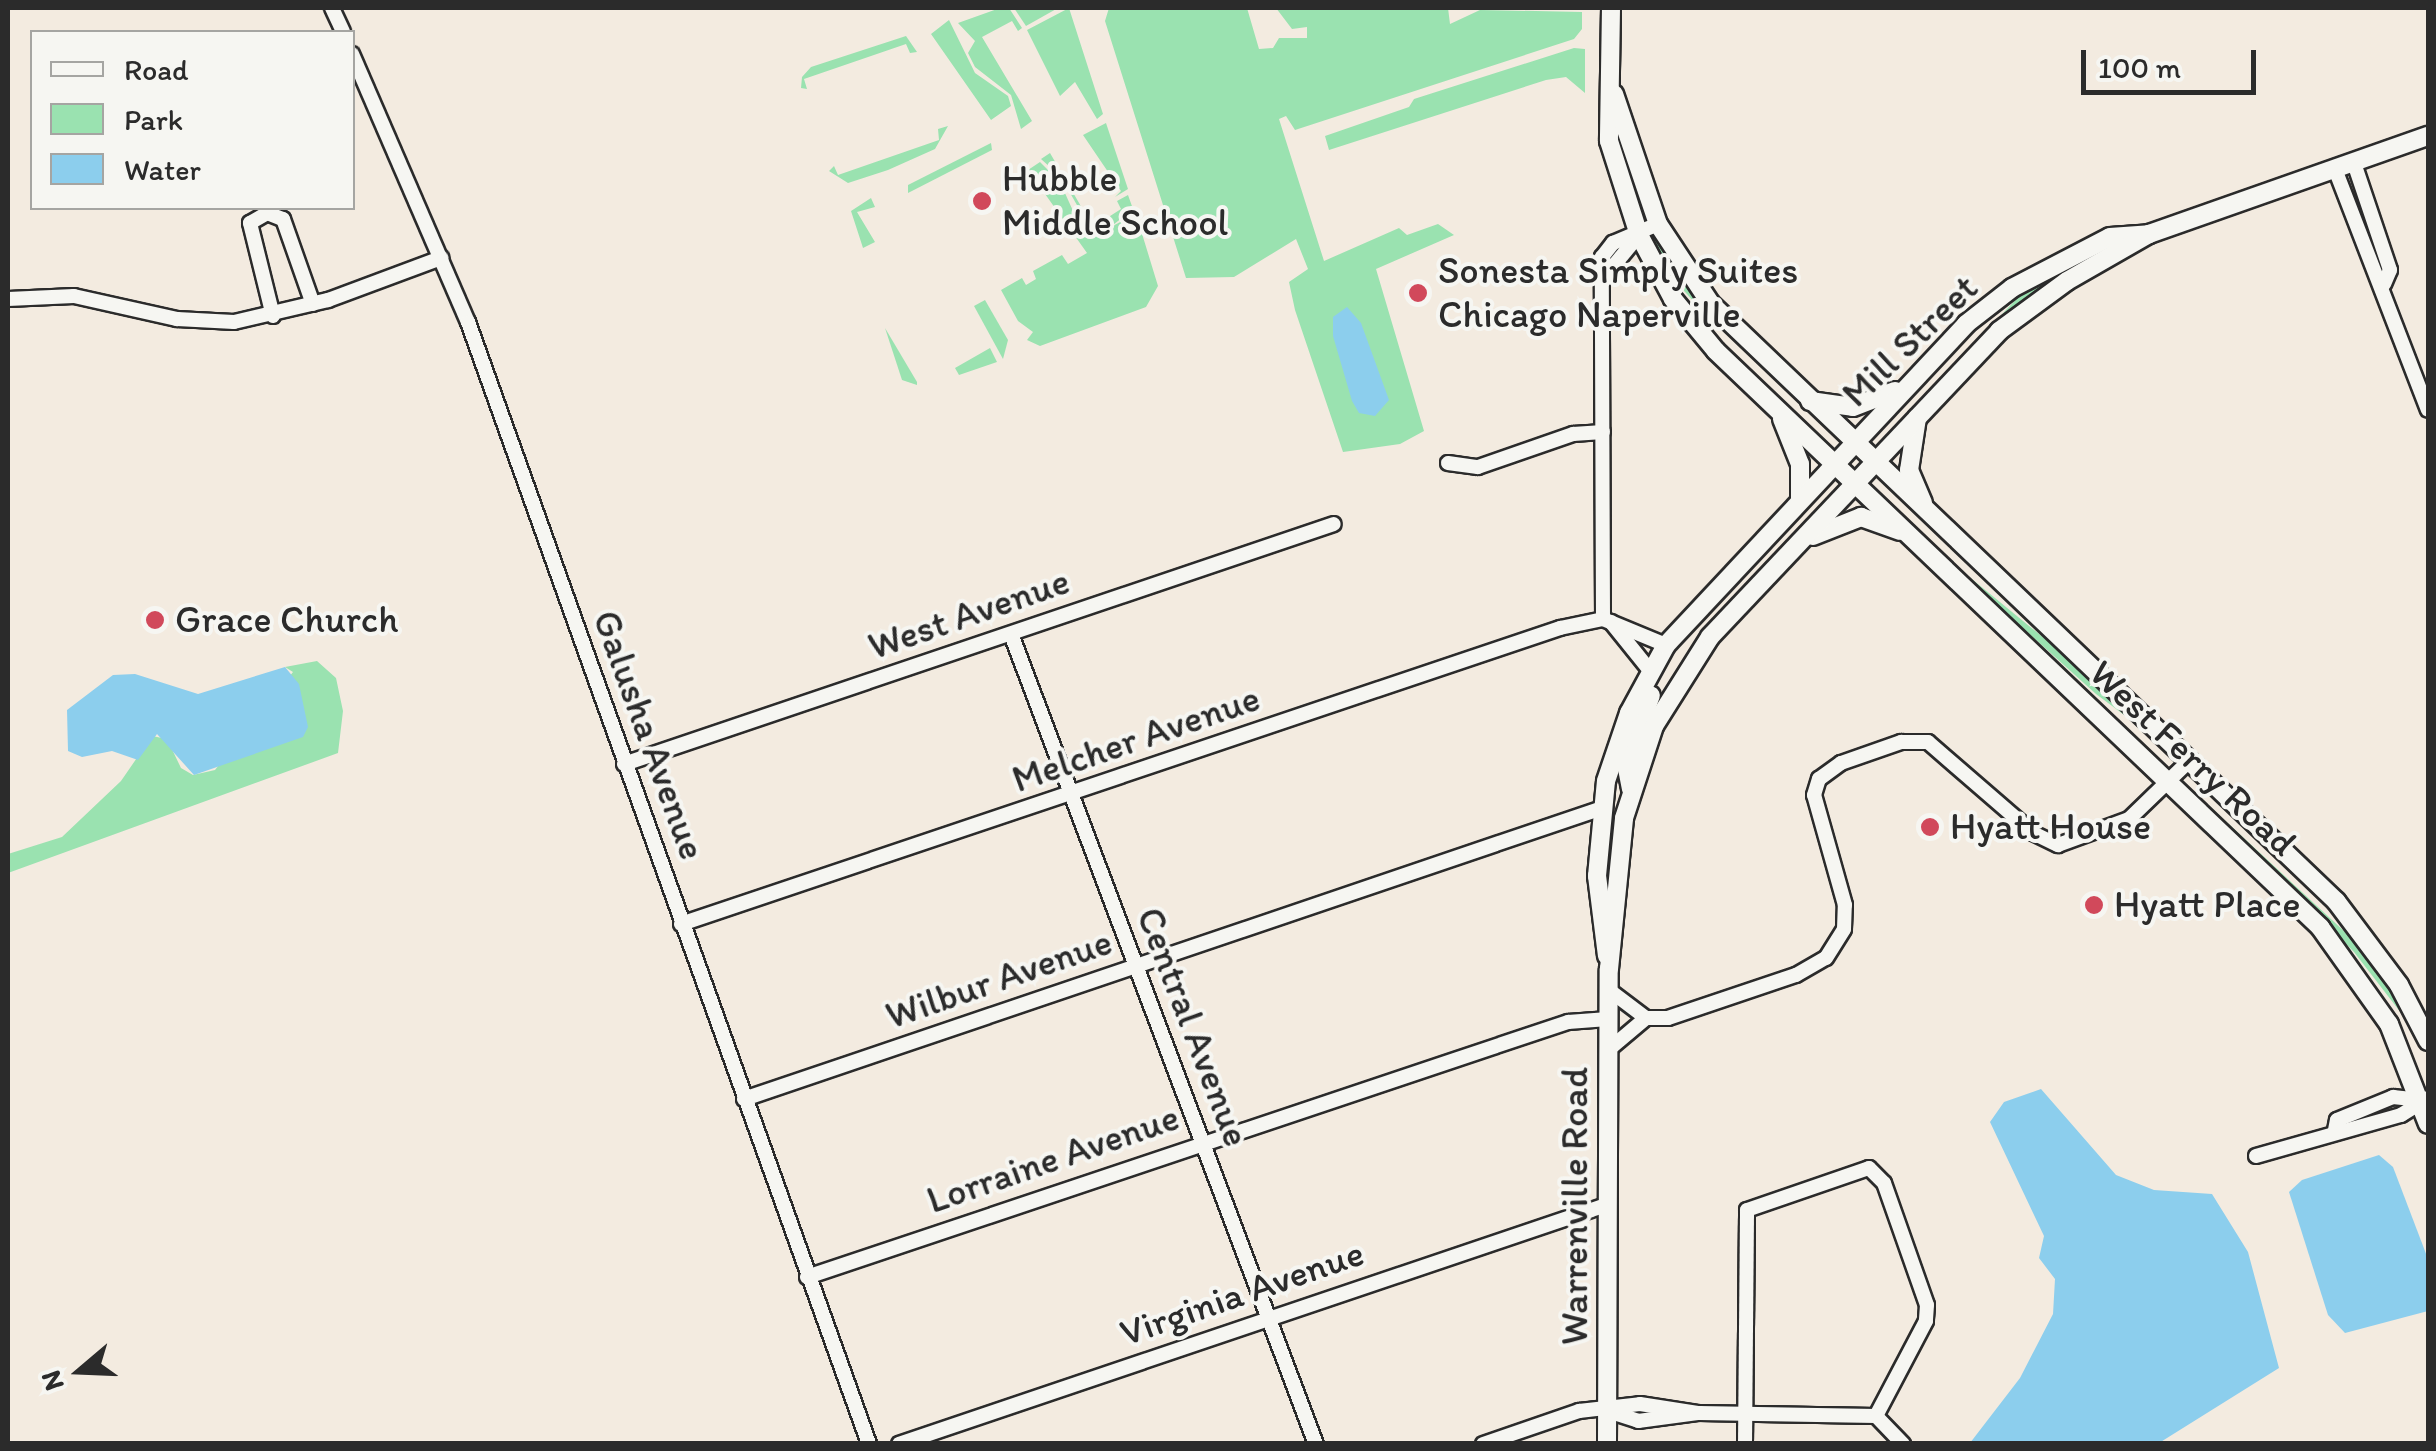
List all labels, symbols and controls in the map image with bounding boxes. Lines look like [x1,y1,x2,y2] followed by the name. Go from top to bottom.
[30,30,355,210] legend
[2086,30,2261,92] scale bar
[2098,49,2181,86] text: 100 m
[124,51,189,88] text: Road
[124,101,183,138] text: Park
[124,151,201,188] text: Water
[1002,156,1228,245] place label: Hubble Middle School
[971,190,993,212] marker: Hubble Middle School
[1438,248,1798,338] place label: Sonesta Simply Suites Chicago Naperville
[1833,266,1987,416] street label: Mill Street
[1407,282,1429,304] marker: Sonesta Simply Suites Chicago Naperville
[863,559,1075,669] street label: West Avenue
[175,597,398,643] place label: Grace Church
[583,604,715,866] street label: Galusha Avenue
[144,609,166,631] marker: Grace Church
[2081,652,2305,864] street label: West Ferry Road
[1007,676,1265,802] street label: Melcher Avenue
[1950,804,2151,850] place label: Hyatt House
[1919,816,1941,838] marker: Hyatt House
[2114,882,2301,928] place label: Hyatt Place
[2083,894,2105,916] marker: Hyatt Place
[1127,902,1259,1152] street label: Central Avenue
[880,919,1118,1039] street label: Wilbur Avenue
[1552,1067,1598,1345] street label: Warrenville Road
[921,1095,1185,1223] street label: Lorraine Avenue
[1114,1230,1370,1356] street label: Virginia Avenue
[30,1321,130,1421] north arrow
[32,1366,71,1395] text: N

